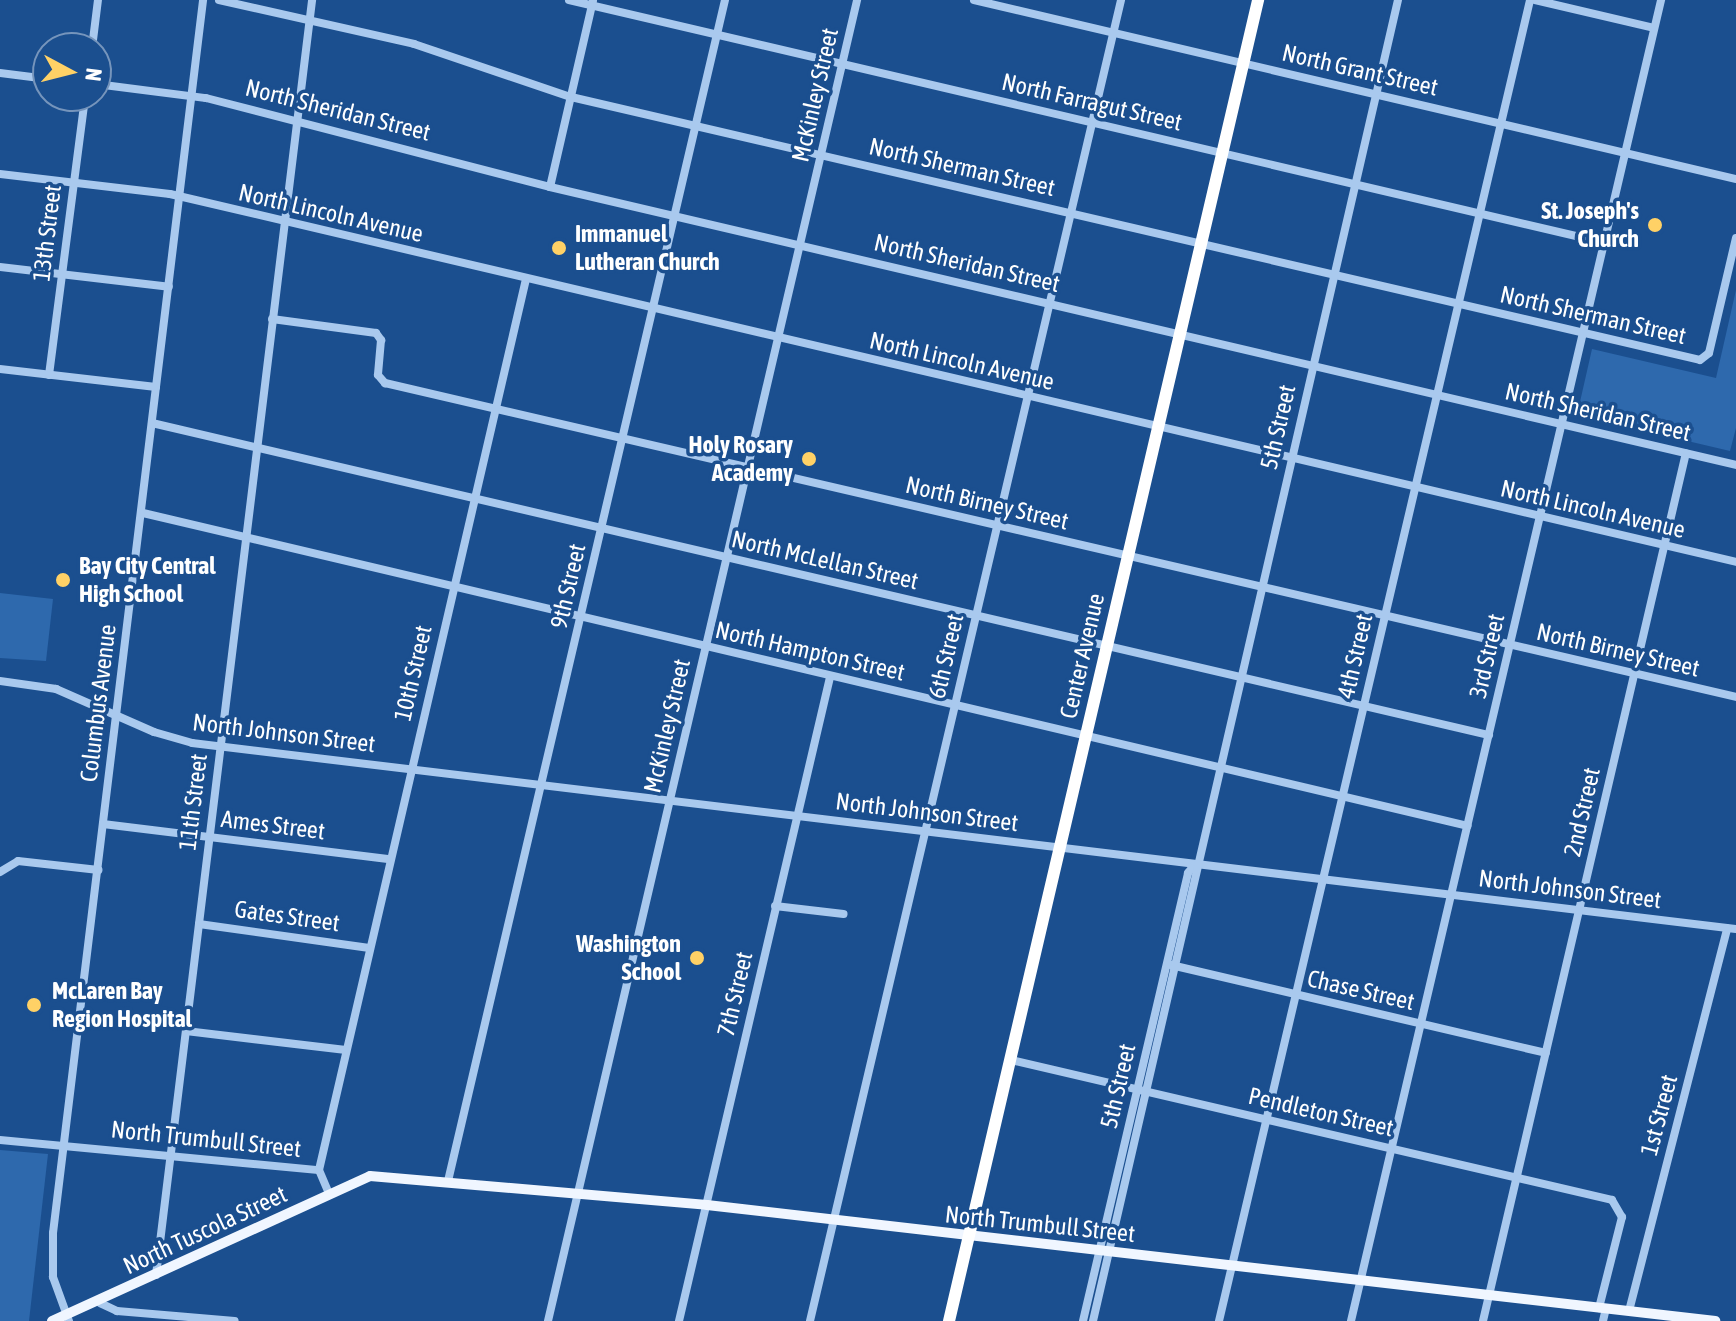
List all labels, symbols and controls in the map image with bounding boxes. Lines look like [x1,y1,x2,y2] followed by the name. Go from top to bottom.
[786,25,844,165] street label: McKinley Street
[32,32,112,112] north arrow
[1279,38,1441,102] street label: North Grant Street
[80,67,108,83] text: N
[999,67,1185,137] street label: North Farragut Street
[243,73,433,147] street label: North Sheridan Street
[866,132,1058,202] street label: North Sherman Street
[236,178,426,248] street label: North Lincoln Avenue
[27,183,67,283] street label: 13th Street
[1541,197,1639,253] place label: St. Joseph's Church
[1646,216,1664,234] marker: St. Joseph's Church
[575,220,720,276] place label: Immanuel Lutheran Church
[871,228,1063,298] street label: North Sheridan Street
[550,239,568,257] marker: Immanuel Lutheran Church
[1497,280,1689,350] street label: North Sherman Street
[867,326,1057,396] street label: North Lincoln Avenue
[1502,377,1694,447] street label: North Sheridan Street
[1254,382,1302,472] street label: 5th Street
[689,431,793,487] place label: Holy Rosary Academy
[800,450,818,468] marker: Holy Rosary Academy
[903,470,1071,536] street label: North Birney Street
[1498,474,1688,544] street label: North Lincoln Avenue
[729,525,921,595] street label: North McLellan Street
[544,541,592,631] street label: 9th Street
[79,552,215,608] place label: Bay City Central High School
[54,571,72,589] marker: Bay City Central High School
[1054,591,1110,721] street label: Center Avenue
[922,611,970,701] street label: 6th Street
[1331,611,1379,701] street label: 4th Street
[1463,611,1511,701] street label: 3rd Street
[713,615,907,687] street label: North Hampton Street
[1534,617,1702,683] street label: North Birney Street
[388,622,438,724] street label: 10th Street
[74,623,122,783] street label: Columbus Avenue
[638,656,696,796] street label: McKinley Street
[191,708,377,758] street label: North Johnson Street
[173,752,213,852] street label: 11th Street
[1558,765,1606,859] street label: 2nd Street
[834,787,1020,837] street label: North Johnson Street
[219,804,327,846] street label: Ames Street
[1477,864,1663,914] street label: North Johnson Street
[233,894,341,938] street label: Gates Street
[576,930,681,986] place label: Washington School
[688,949,706,967] marker: Washington School
[711,949,759,1039] street label: 7th Street
[1305,964,1417,1016] street label: Chase Street
[52,977,192,1033] place label: McLaren Bay Region Hospital
[23,994,45,1016] marker: McLaren Bay Region Hospital
[1094,1041,1142,1131] street label: 5th Street
[1634,1071,1684,1159] street label: 1st Street
[1246,1081,1396,1143] street label: Pendleton Street
[110,1115,302,1163] street label: North Trumbull Street
[119,1180,291,1280] street label: North Tuscola Street
[944,1200,1136,1248] street label: North Trumbull Street

